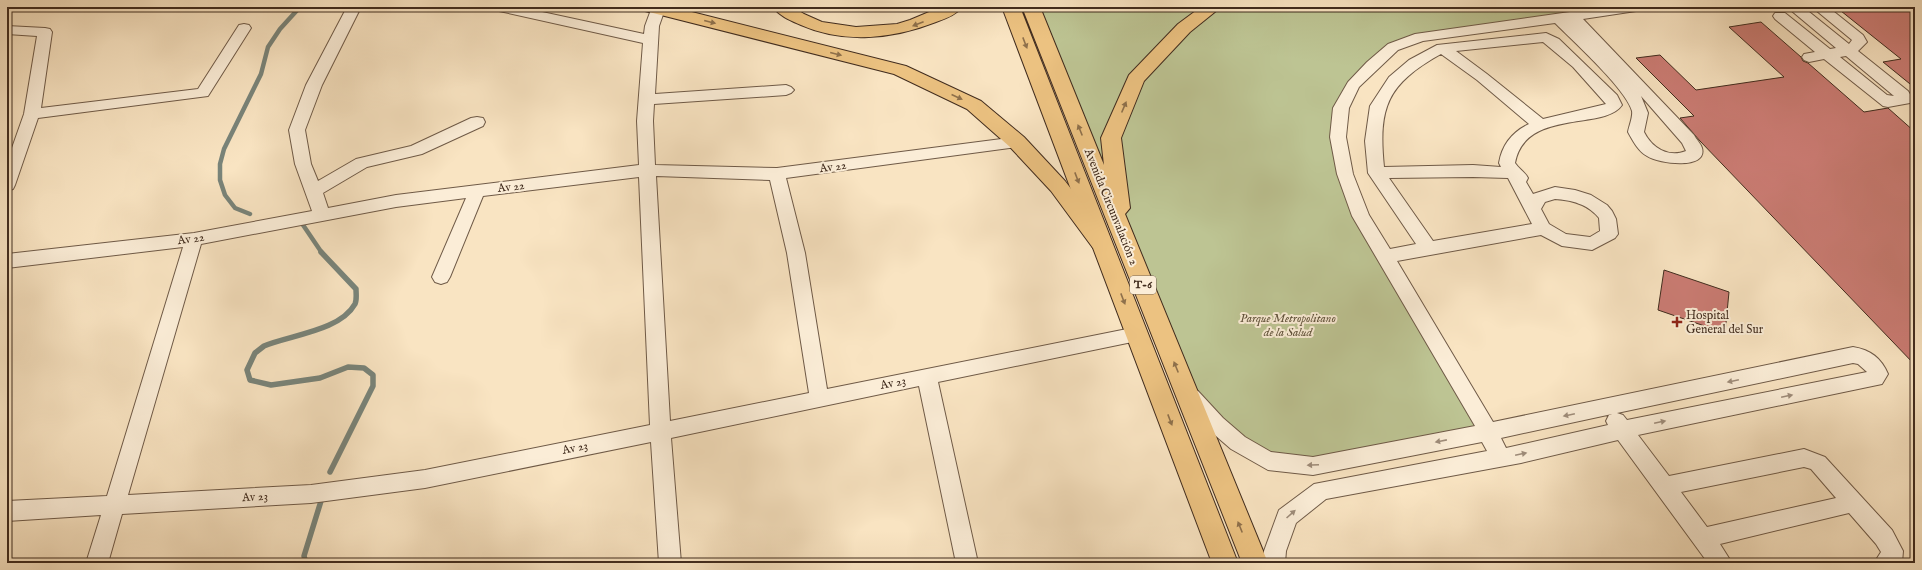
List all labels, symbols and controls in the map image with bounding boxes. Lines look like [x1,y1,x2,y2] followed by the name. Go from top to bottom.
[704,19,716,25] one-way arrow
[912,21,924,27] one-way arrow
[1023,38,1029,50] one-way arrow
[829,51,842,57] one-way arrow
[952,94,963,100] one-way arrow
[1121,102,1127,113] one-way arrow
[1077,123,1083,135] one-way arrow
[1080,146,1141,268] street label: Avenida Circunvalación 2
[818,158,848,176] street label: Av 22
[1074,172,1080,184] one-way arrow
[496,178,526,196] street label: Av 22
[176,230,206,248] street label: Av 22
[1130,276,1156,294] road number: T-6
[1121,294,1127,306] one-way arrow
[1686,308,1764,337] place label: Hospital General del Sur
[1240,311,1336,340] park label: Parque Metropolitano de la Salud
[1671,316,1683,328] marker: Hospital General del Sur
[1172,361,1178,373] one-way arrow
[878,373,907,393] street label: Av 23
[1726,378,1739,384] one-way arrow
[1781,393,1793,399] one-way arrow
[1562,413,1575,419] one-way arrow
[1168,415,1174,427] one-way arrow
[1654,419,1666,425] one-way arrow
[560,438,589,458] street label: Av 23
[1435,438,1447,444] one-way arrow
[1515,450,1528,456] one-way arrow
[1307,461,1320,468] one-way arrow
[241,489,268,505] street label: Av 23
[1286,510,1296,519] one-way arrow
[1237,521,1243,532] one-way arrow

